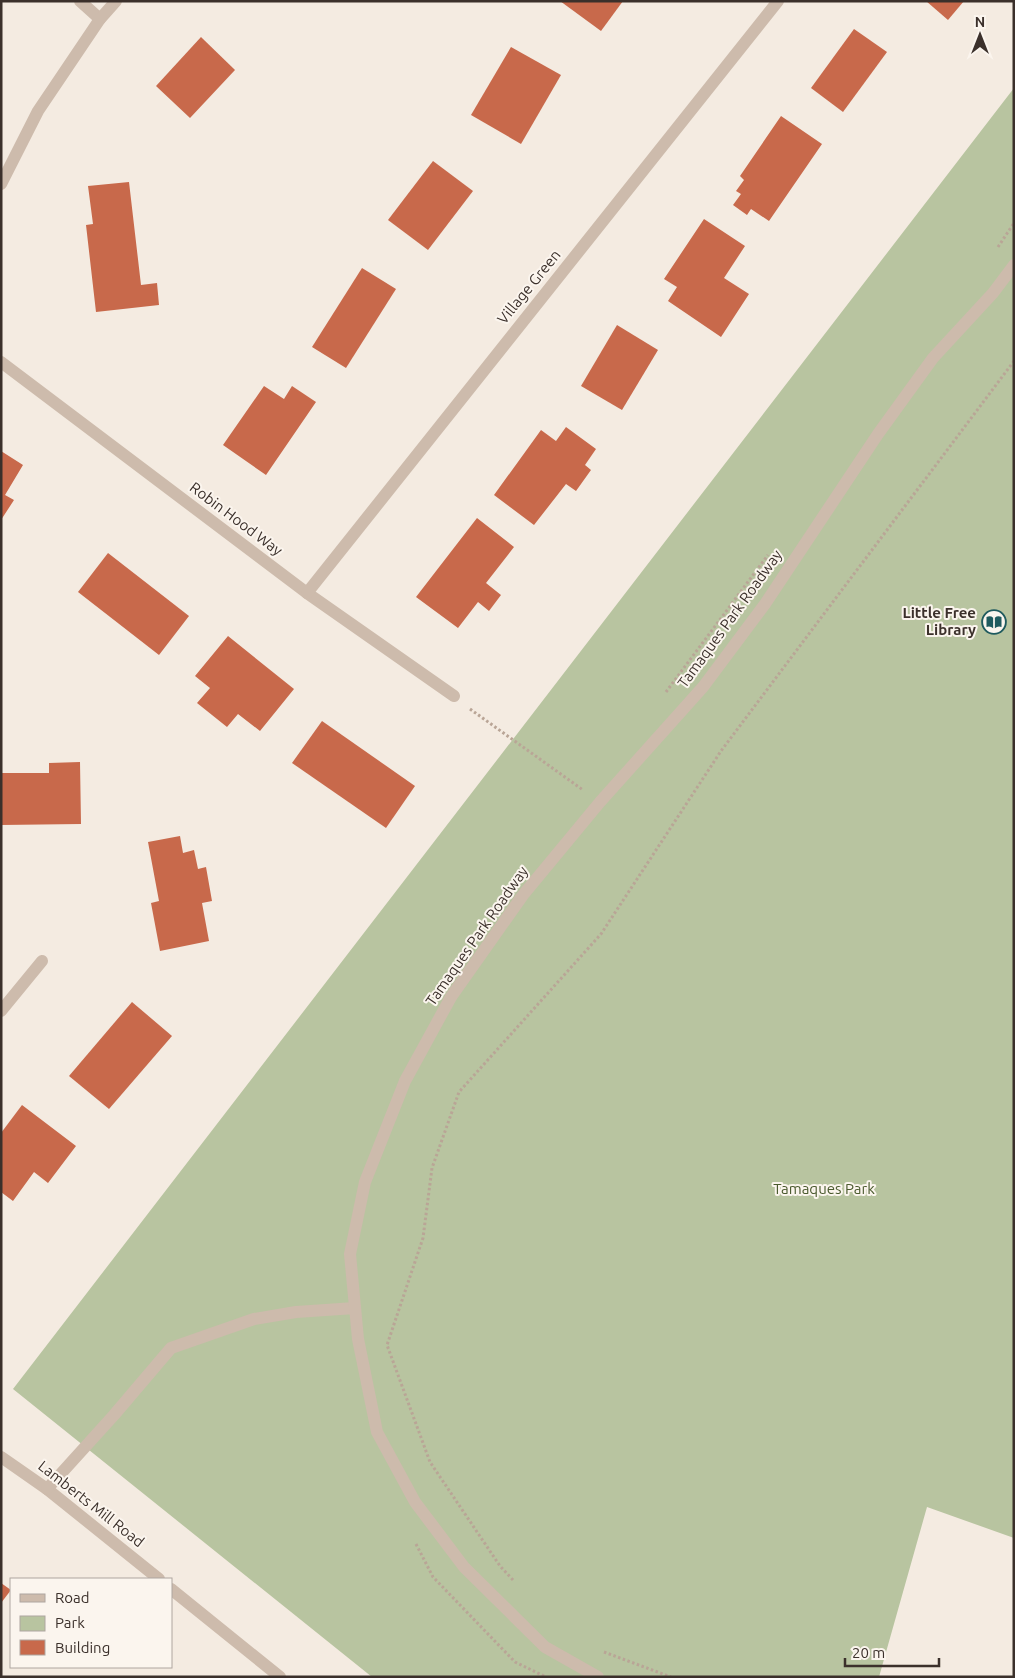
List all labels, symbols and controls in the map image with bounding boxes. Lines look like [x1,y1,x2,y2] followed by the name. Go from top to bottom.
[955,10,1005,60] north arrow
[975,14,985,30] text: N
[494,246,564,327] street label: Village Green
[187,478,286,559] street label: Robin Hood Way
[674,547,785,691] street label: Tamaques Park Roadway
[902,604,976,638] place label: Little Free Library
[981,609,1007,635] library icon: Little Free Library
[422,863,531,1009] street label: Tamaques Park Roadway
[773,1180,875,1197] park label: Tamaques Park
[35,1457,148,1550] street label: Lamberts Mill Road
[10,1578,172,1668] legend
[55,1589,90,1606] text: Road
[55,1614,85,1631] text: Park
[845,1636,939,1668] scale bar
[55,1639,110,1656] text: Building
[852,1644,885,1661] text: 20 m

